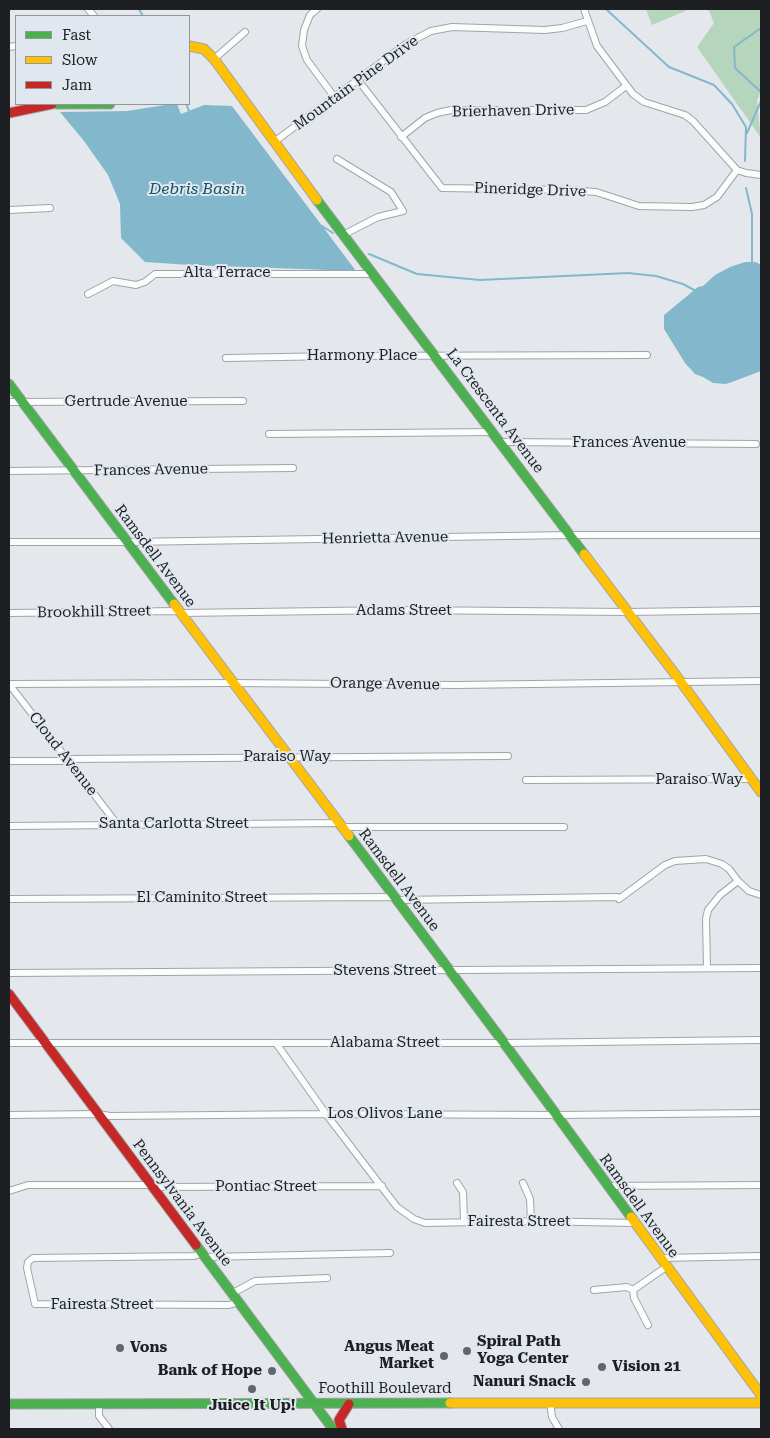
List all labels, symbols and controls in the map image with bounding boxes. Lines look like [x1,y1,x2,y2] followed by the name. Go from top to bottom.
[15,15,190,105] legend
[62,26,91,44] text: Fast
[290,32,422,134] street label: Mountain Pine Drive
[62,51,97,69] text: Slow
[62,76,92,94] text: Jam
[452,101,574,121] street label: Brierhaven Drive
[149,179,245,199] water label: Debris Basin
[474,179,586,201] street label: Pineridge Drive
[184,264,270,282] street label: Alta Terrace
[442,345,548,477] street label: La Crescenta Avenue
[307,347,417,365] street label: Harmony Place
[64,393,188,411] street label: Gertrude Avenue
[572,434,686,452] street label: Frances Avenue
[94,460,208,480] street label: Frances Avenue
[111,501,199,611] street label: Ramsdell Avenue
[322,528,448,548] street label: Henrietta Avenue
[37,602,151,622] street label: Brookhill Street
[356,602,452,620] street label: Adams Street
[330,674,440,694] street label: Orange Avenue
[25,709,101,799] street label: Cloud Avenue
[243,748,331,766] street label: Paraiso Way
[655,771,743,789] street label: Paraiso Way
[99,815,249,833] street label: Santa Carlotta Street
[355,825,443,935] street label: Ramsdell Avenue
[136,889,268,907] street label: El Caminito Street
[333,962,437,980] street label: Stevens Street
[330,1034,440,1052] street label: Alabama Street
[328,1105,442,1123] street label: Los Olivos Lane
[128,1136,236,1270] street label: Pennsylvania Avenue
[595,1151,683,1261] street label: Ramsdell Avenue
[215,1178,317,1196] street label: Pontiac Street
[467,1213,571,1231] street label: Fairesta Street
[50,1296,154,1314] street label: Fairesta Street
[477,1333,569,1368] place label: Spiral Path Yoga Center
[344,1338,434,1373] place label: Angus Meat Market
[130,1339,167,1357] place label: Vons
[114,1342,126,1354] marker: Vons
[461,1345,473,1357] marker: Spiral Path Yoga Center
[438,1350,450,1362] marker: Angus Meat Market
[612,1358,681,1376] place label: Vision 21
[596,1361,608,1373] marker: Vision 21
[158,1362,262,1380] place label: Bank of Hope
[266,1365,278,1377] marker: Bank of Hope
[473,1373,576,1391] place label: Nanuri Snack
[580,1376,592,1388] marker: Nanuri Snack
[318,1380,452,1398] street label: Foothill Boulevard
[246,1383,258,1395] marker: Juice It Up!
[209,1397,295,1415] place label: Juice It Up!

